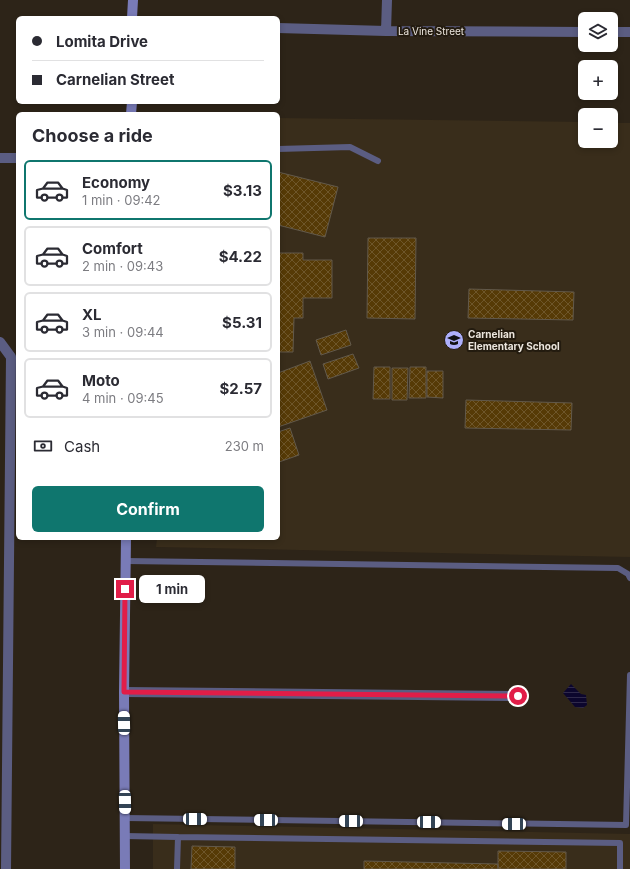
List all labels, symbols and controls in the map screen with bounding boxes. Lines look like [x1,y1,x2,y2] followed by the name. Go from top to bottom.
[578,12,618,148] map controls
[578,12,618,52] button: layers
[398,25,465,37] street label: La Vine Street
[56,32,148,51] text: Lomita Drive
[578,60,618,100] button: +
[56,70,174,89] text: Carnelian Street
[578,108,618,148] button: −
[32,125,153,146] text: Choose a ride
[34,172,70,208] icon: car
[82,173,150,192] text: Economy
[223,181,262,200] text: $3.13
[82,192,161,208] text: 1 min · 09:42
[34,238,70,274] icon: car
[82,239,143,258] text: Comfort
[219,247,262,266] text: $4.22
[82,258,163,274] text: 2 min · 09:43
[34,304,70,340] icon: car
[82,305,102,324] text: XL
[222,313,262,332] text: $5.31
[82,324,164,340] text: 3 min · 09:44
[468,328,560,353] place label: Carnelian Elementary School
[443,329,465,351] school or university icon: Carnelian Elementary School
[34,370,70,406] icon: car
[82,371,120,390] text: Moto
[220,379,262,398] text: $2.57
[82,390,164,406] text: 4 min · 09:45
[32,435,54,457] icon: cash
[64,437,100,456] text: Cash
[225,438,264,454] text: 230 m
[32,486,264,532] button: Confirm
[139,575,205,603] callout: 1 min
[116,580,134,598] route end
[156,581,188,597] text: 1 min
[509,687,527,705] route start
[118,711,130,735] car
[119,790,131,814] car
[183,813,207,825] car
[254,814,278,826] car
[339,815,363,827] car
[417,816,441,828] car
[502,818,526,830] car

